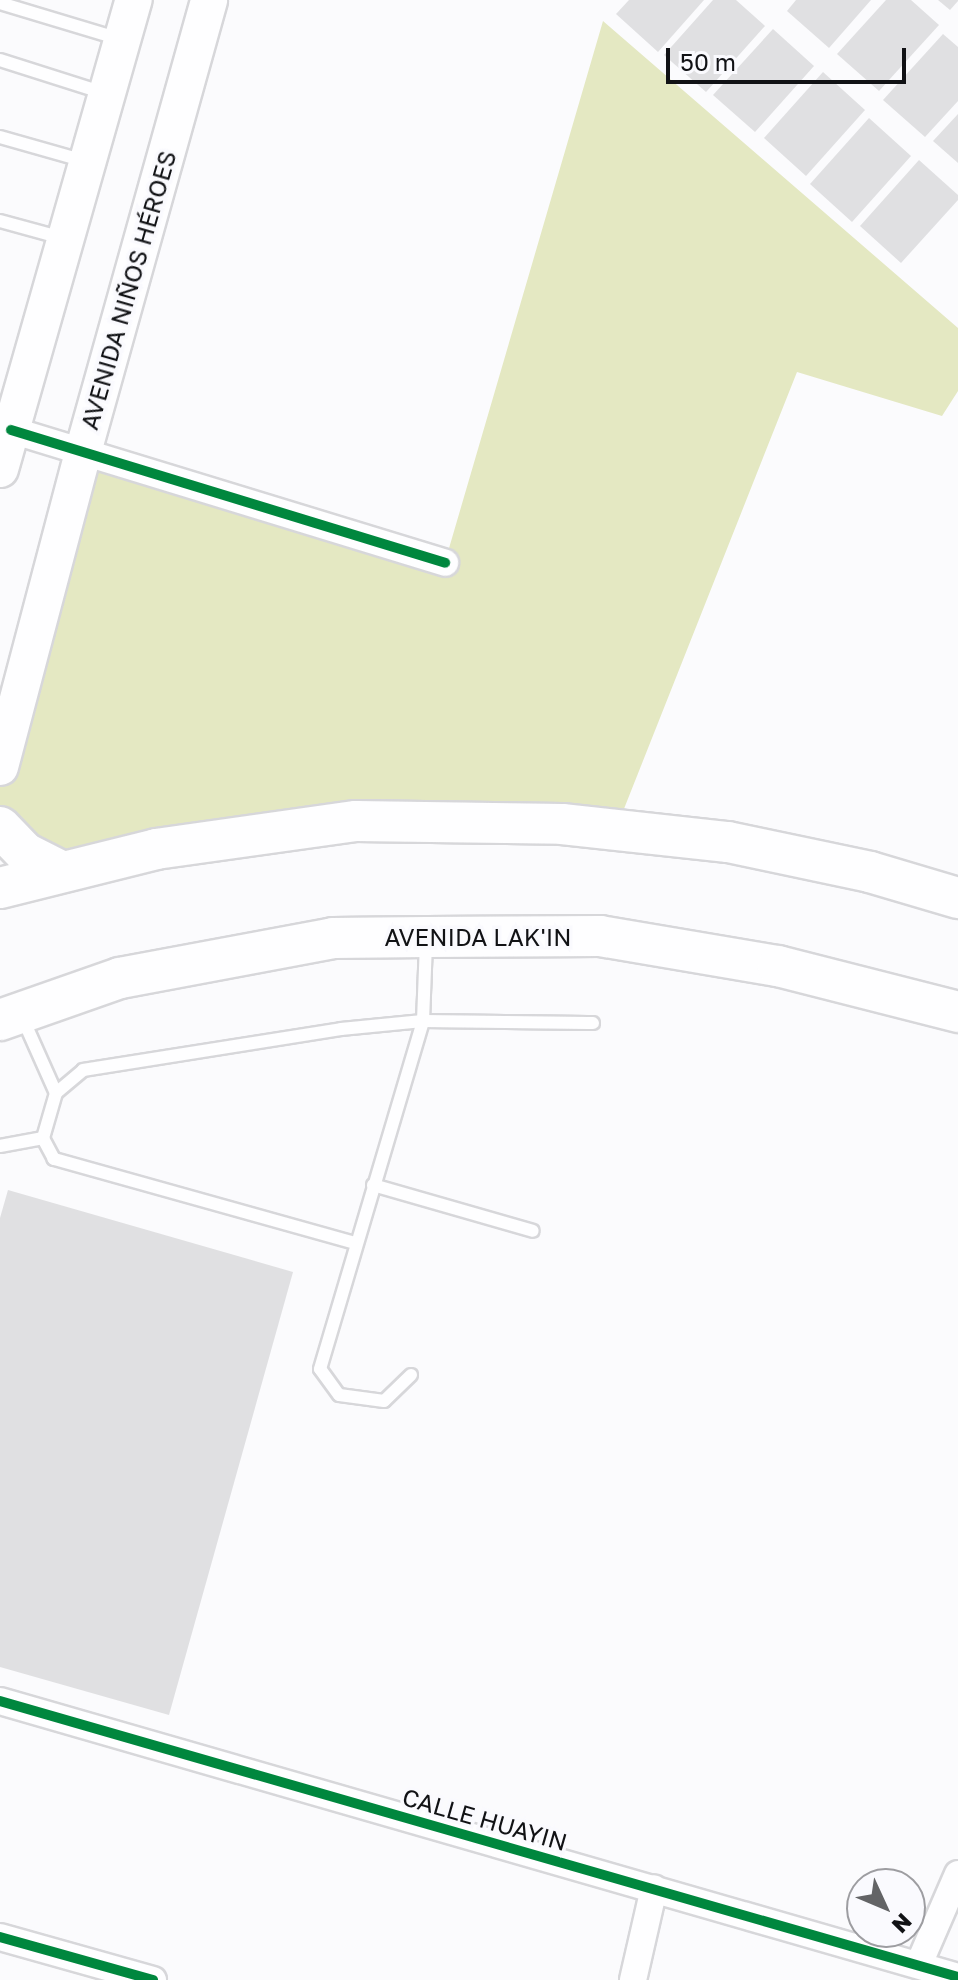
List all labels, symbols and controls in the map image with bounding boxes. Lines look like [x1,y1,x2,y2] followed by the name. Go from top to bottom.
[670,32,910,82] scale bar
[680,47,736,76] text: 50 m
[74,147,182,433] street label: AVENIDA NIÑOS HÉROES
[385,923,571,951] street label: AVENIDA LAK'IN
[399,1782,571,1856] street label: CALLE HUAYIN
[846,1868,926,1948] north arrow
[887,1908,918,1939] text: N

